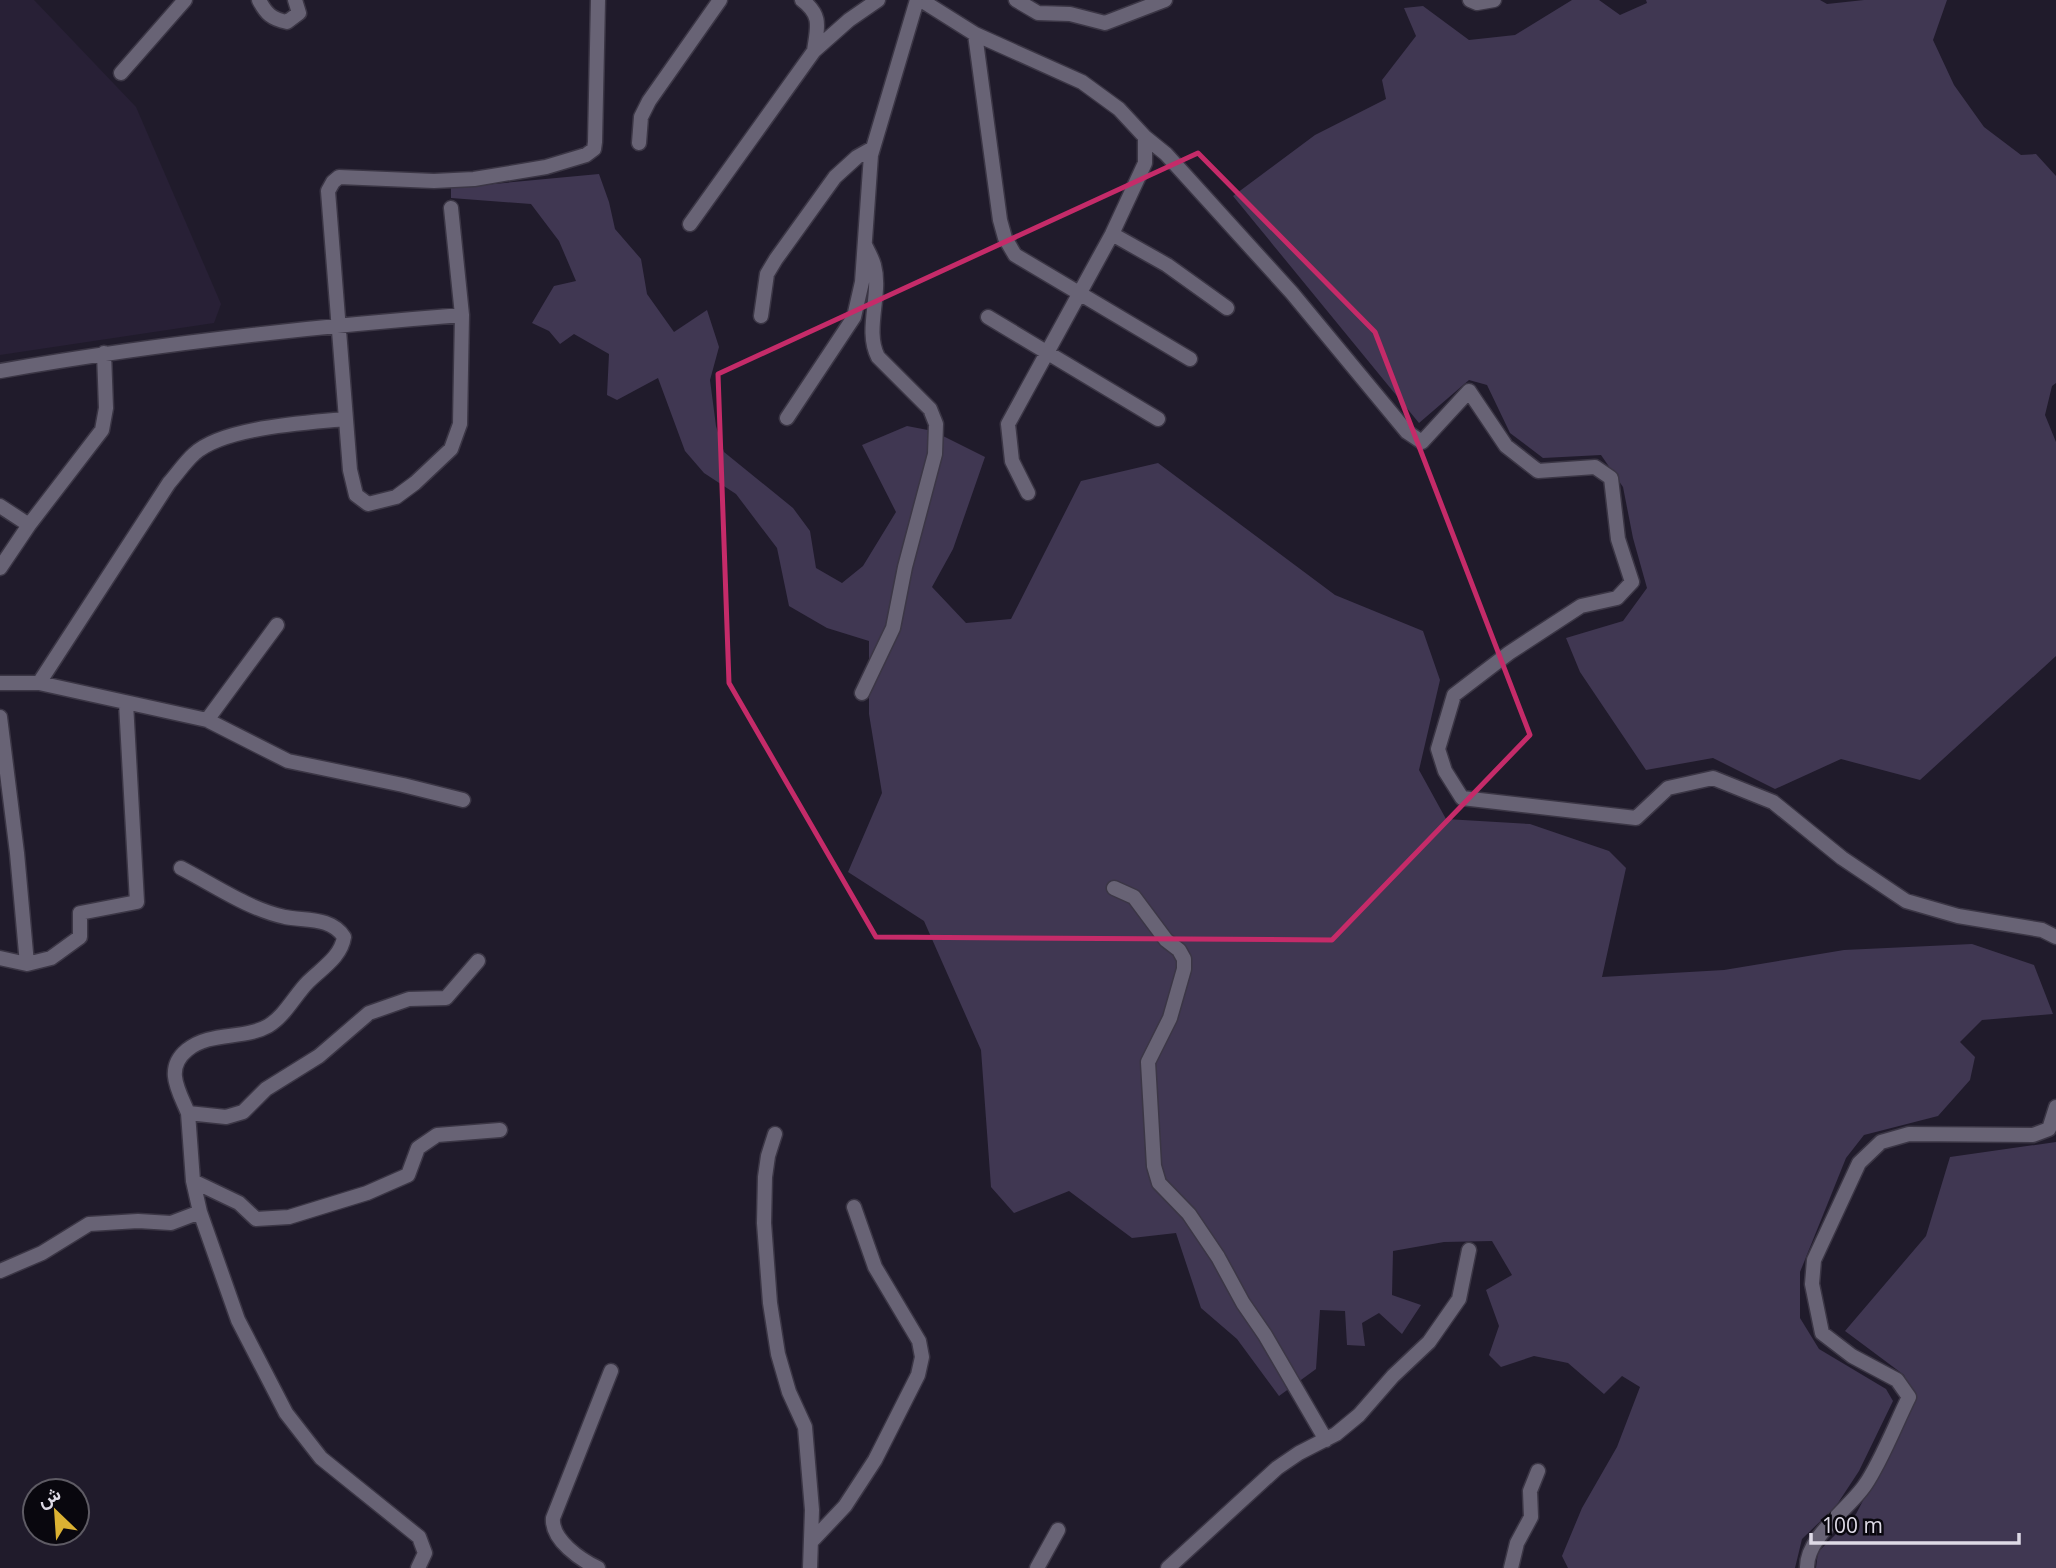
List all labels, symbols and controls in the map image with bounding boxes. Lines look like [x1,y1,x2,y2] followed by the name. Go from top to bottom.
[21,1477,91,1547] north arrow
[33,1480,65,1513] text: ش
[1811,1502,2019,1546] scale bar
[1822,1511,1883,1539] text: 100 m

